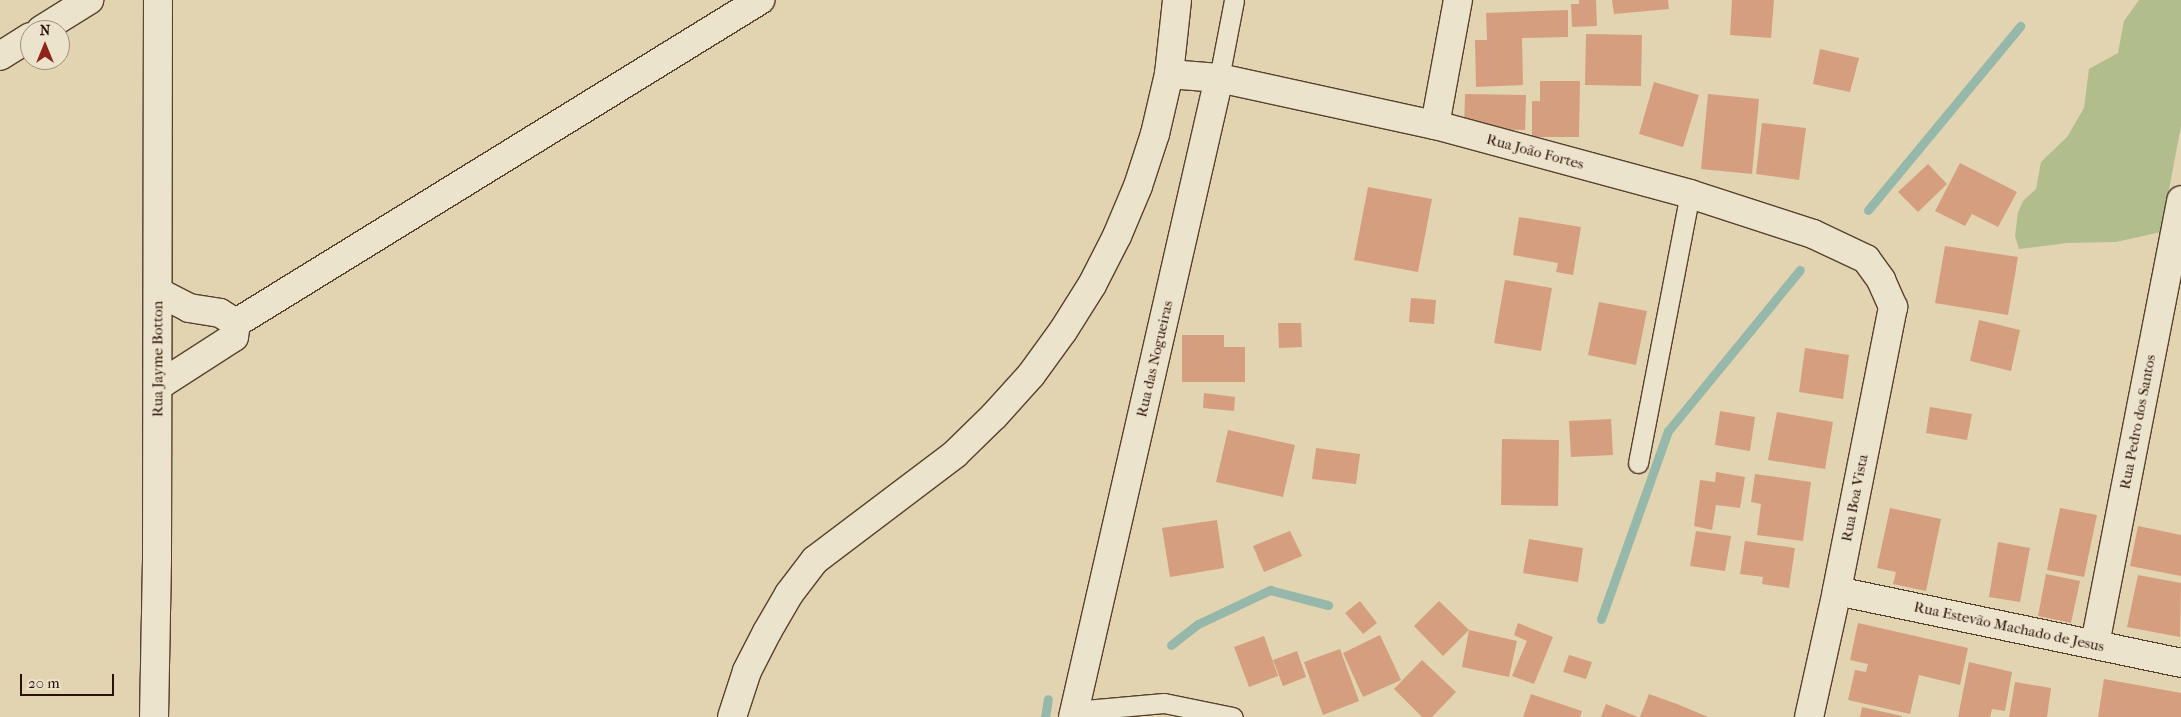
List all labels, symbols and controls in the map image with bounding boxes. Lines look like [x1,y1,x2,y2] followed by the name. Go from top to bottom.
[20,20,70,70] north arrow
[40,22,50,39] text: N
[1484,130,1586,174] street label: Rua João Fortes
[1133,299,1177,419] street label: Rua das Nogueiras
[149,301,167,417] street label: Rua Jayme Botton
[2116,353,2160,491] street label: Rua Pedro dos Santos
[1838,453,1872,543] street label: Rua Boa Vista
[1912,598,2106,656] street label: Rua Estevão Machado de Jesus
[22,664,116,696] scale bar
[28,674,60,692] text: 20 m

